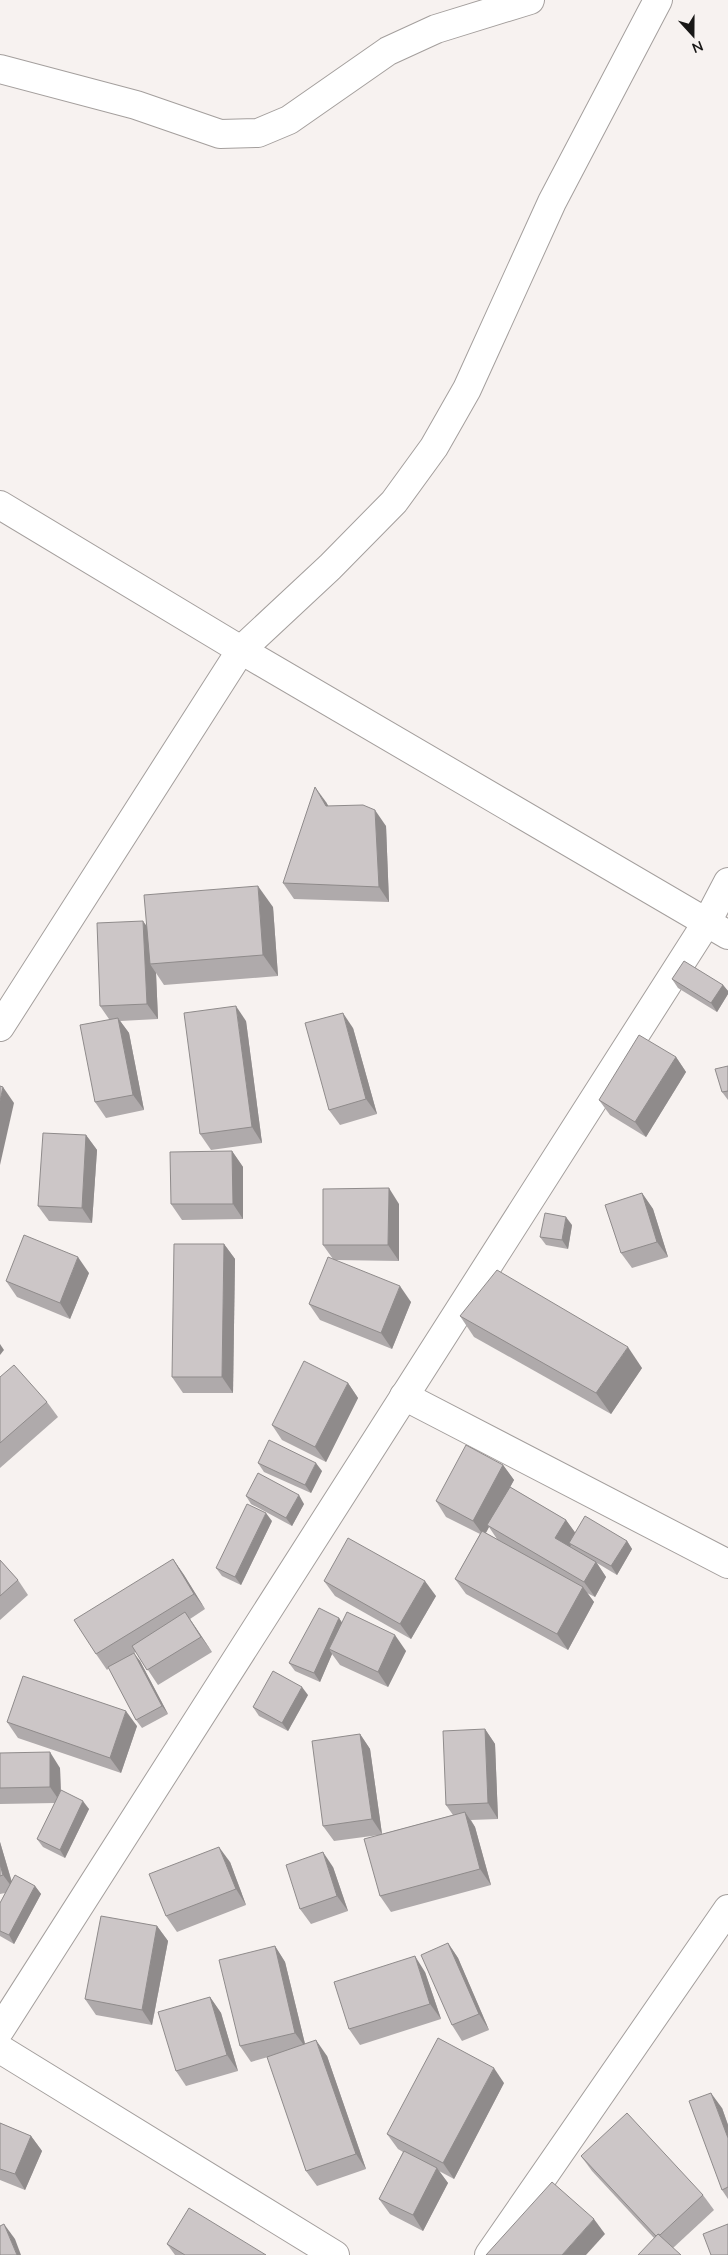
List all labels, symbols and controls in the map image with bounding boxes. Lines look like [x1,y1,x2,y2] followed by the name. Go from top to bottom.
[668,10,718,60] north arrow
[689,37,706,57] text: N

